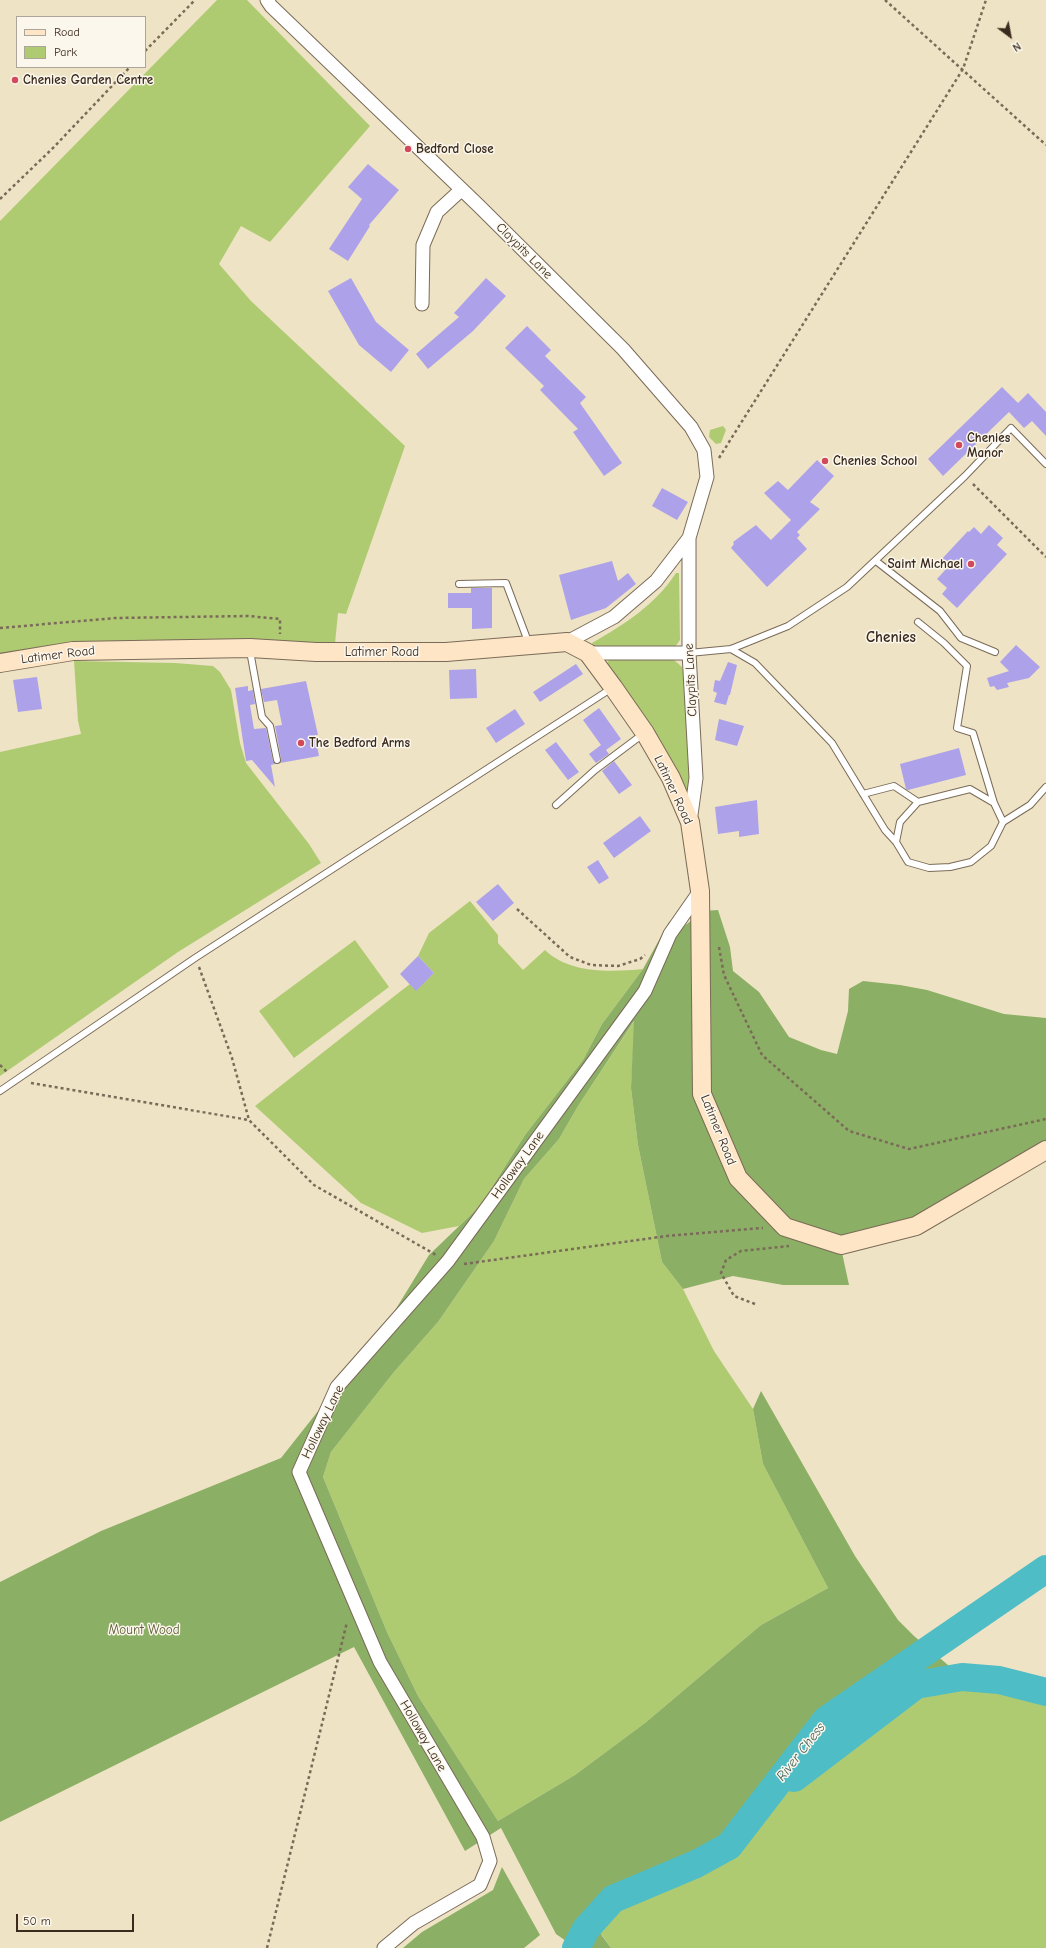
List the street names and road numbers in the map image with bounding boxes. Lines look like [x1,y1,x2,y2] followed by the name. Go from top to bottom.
[493,220,555,282] street label: Claypits Lane
[20,643,96,667] street label: Latimer Road
[681,643,701,717] street label: Claypits Lane
[345,644,419,660] street label: Latimer Road
[650,753,696,827] street label: Latimer Road
[697,1093,739,1167] street label: Latimer Road
[488,1128,548,1202] street label: Holloway Lane
[298,1383,348,1461] street label: Holloway Lane
[396,1698,450,1774] street label: Holloway Lane

